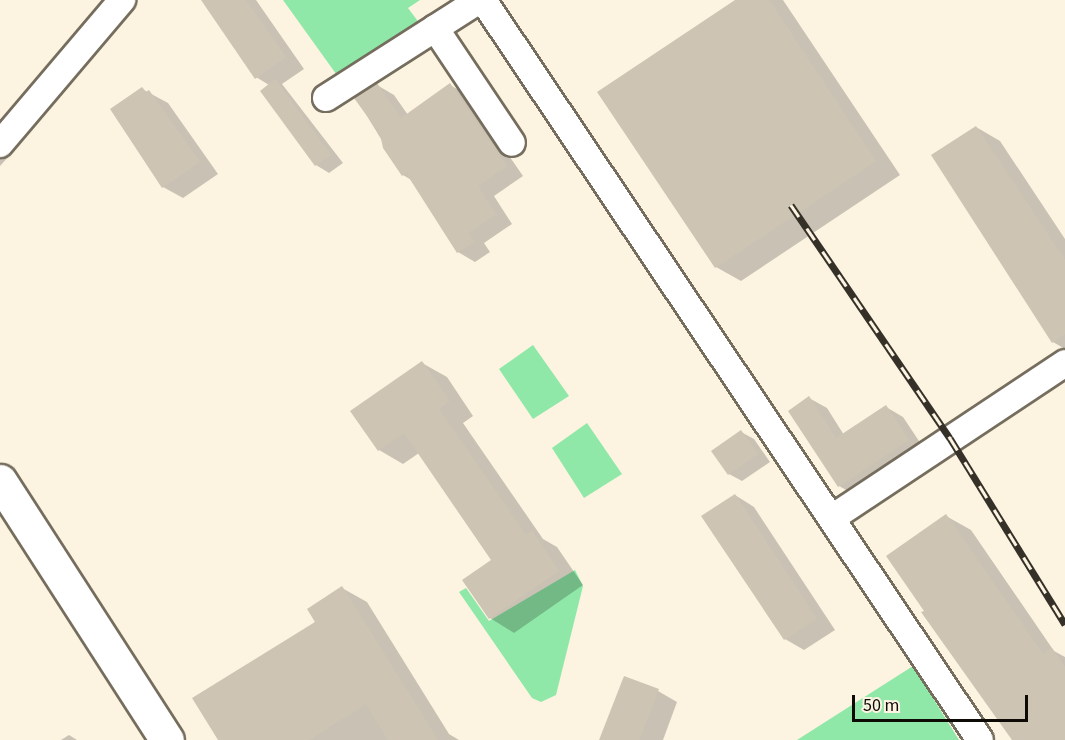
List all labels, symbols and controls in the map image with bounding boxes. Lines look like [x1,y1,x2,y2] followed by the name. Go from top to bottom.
[855,683,1030,721] scale bar
[863,693,899,718] text: 50 m

